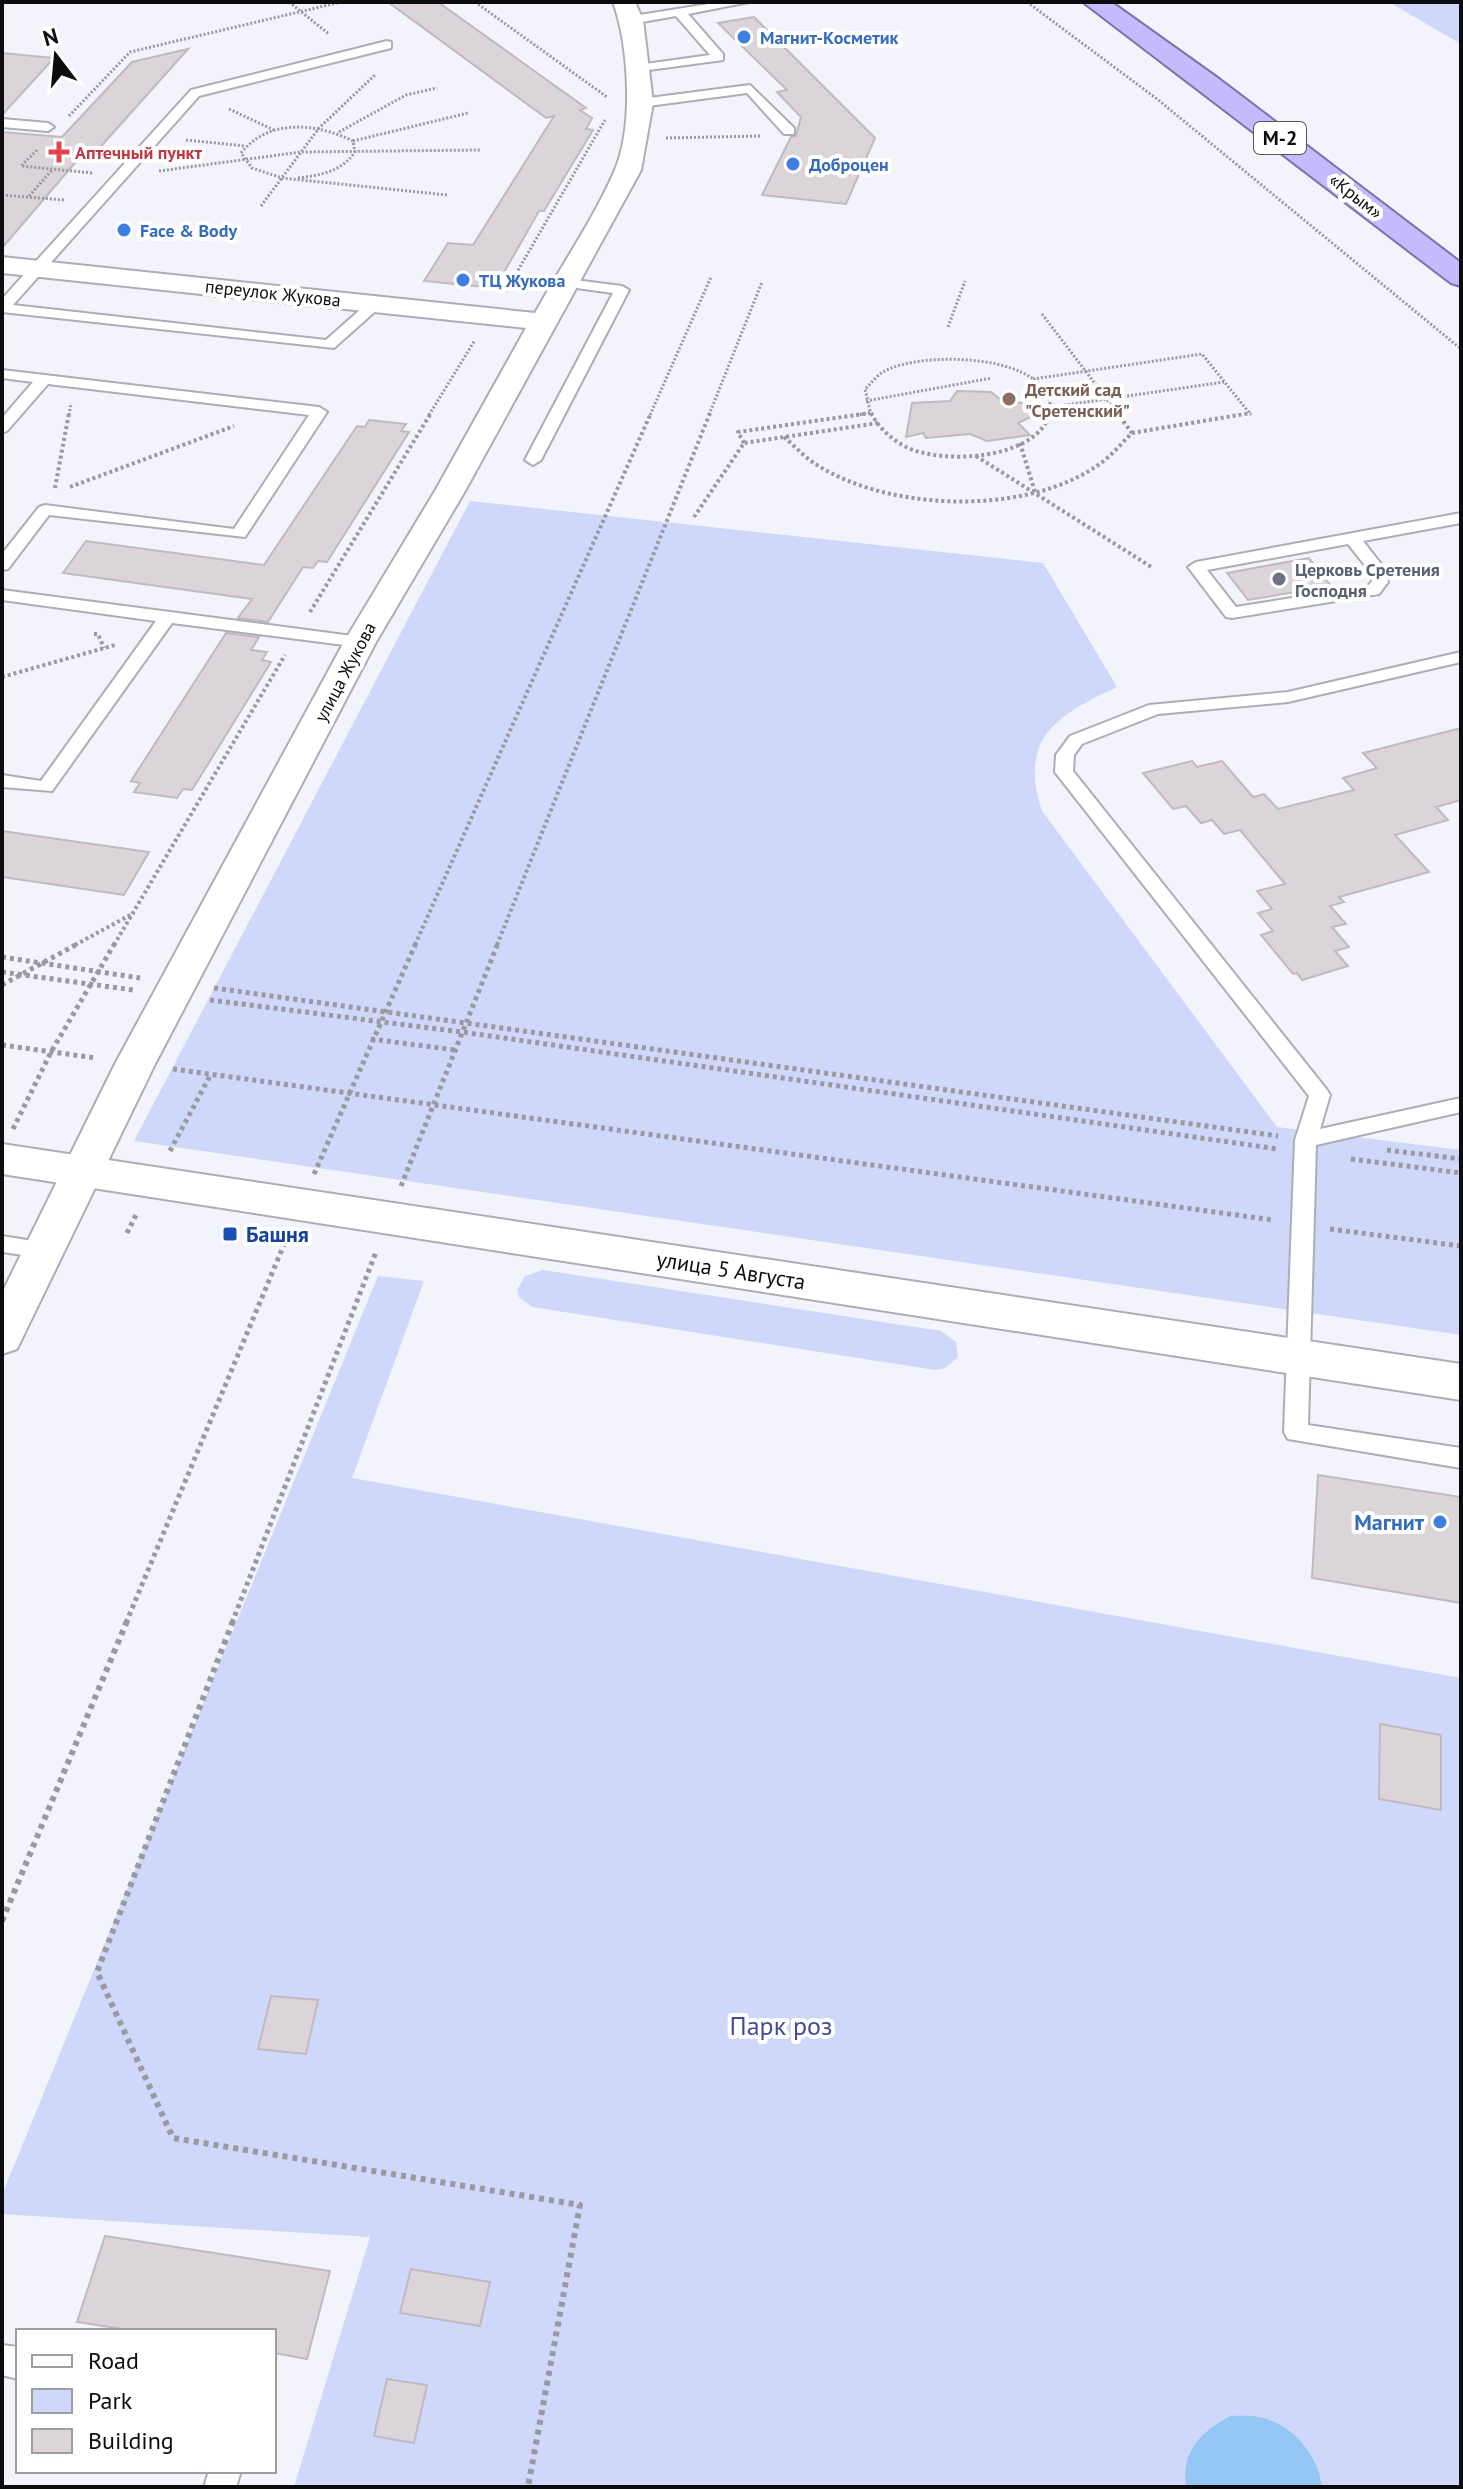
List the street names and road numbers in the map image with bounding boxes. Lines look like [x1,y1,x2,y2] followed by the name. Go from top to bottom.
[1254,122,1306,154] road number: М-2
[1325,168,1387,224] street label: «Крым»
[204,274,342,312] street label: переулок Жукова
[309,618,381,726] street label: улица Жукова
[655,1244,807,1296] street label: улица 5 Августа

